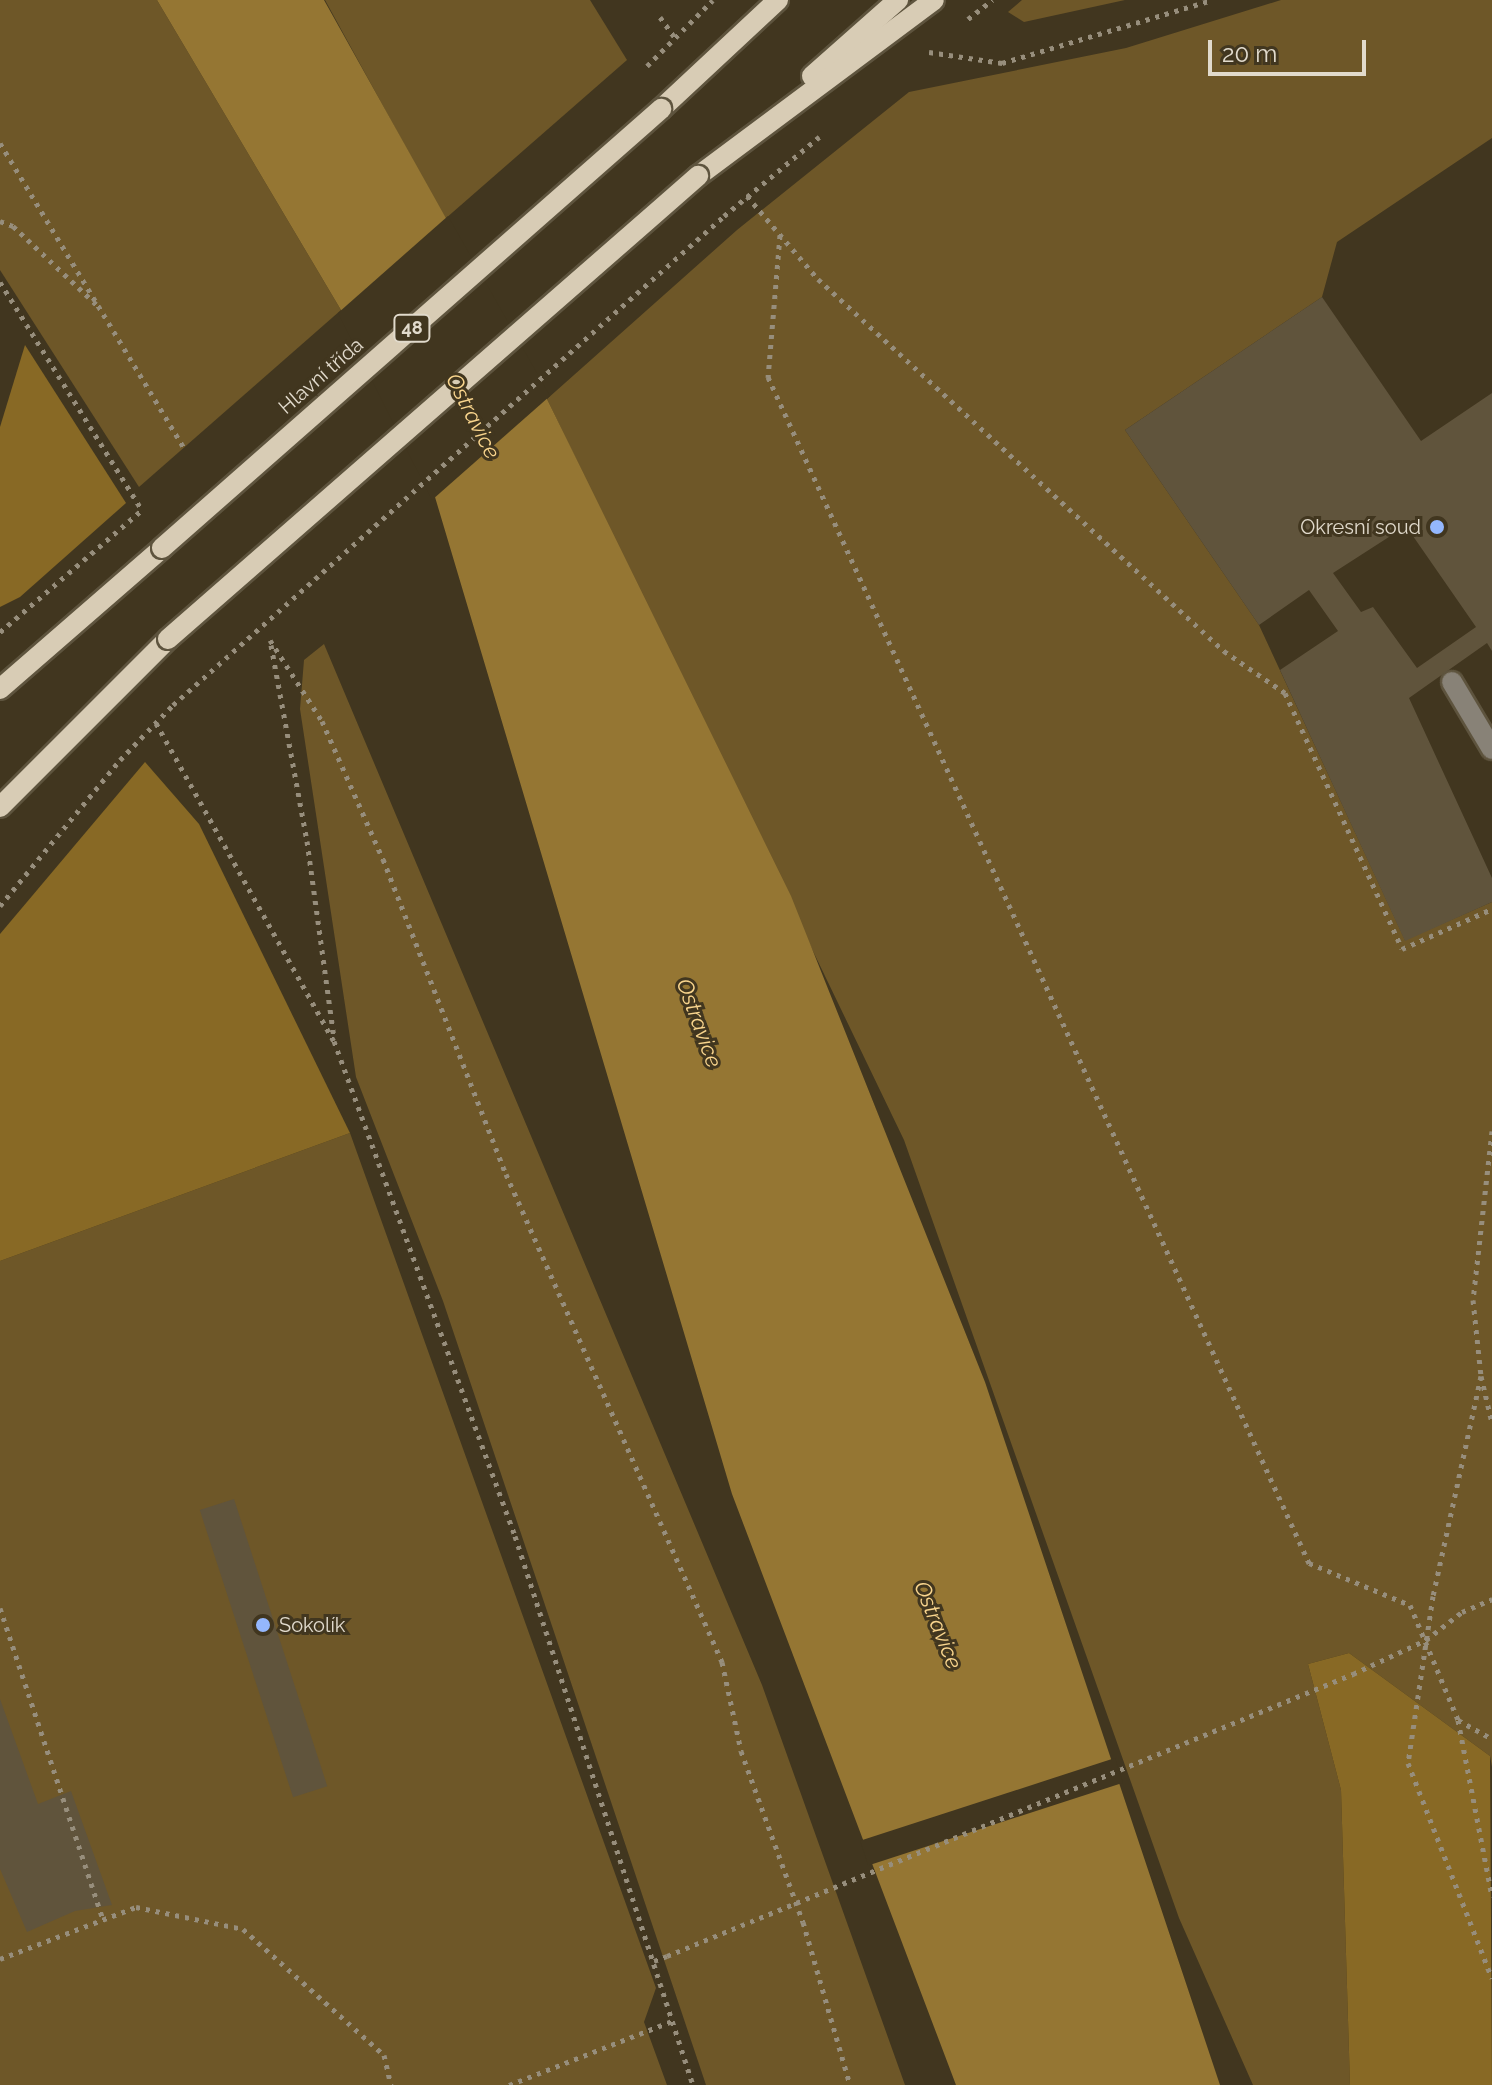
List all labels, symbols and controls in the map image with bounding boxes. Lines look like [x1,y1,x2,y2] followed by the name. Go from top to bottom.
[1212,24,1370,74] scale bar
[1222,39,1277,68] text: 20 m
[392,314,432,342] road number: 48
[274,333,368,419] street label: Hlavní třída
[440,369,506,463] water label: Ostravice
[1300,515,1421,539] place label: Okresní soud
[1428,518,1446,536] marker: Okresní soud
[671,975,727,1071] water label: Ostravice
[908,1577,968,1673] water label: Ostravice
[279,1613,345,1637] place label: Sokolík
[254,1616,272,1634] marker: Sokolík

